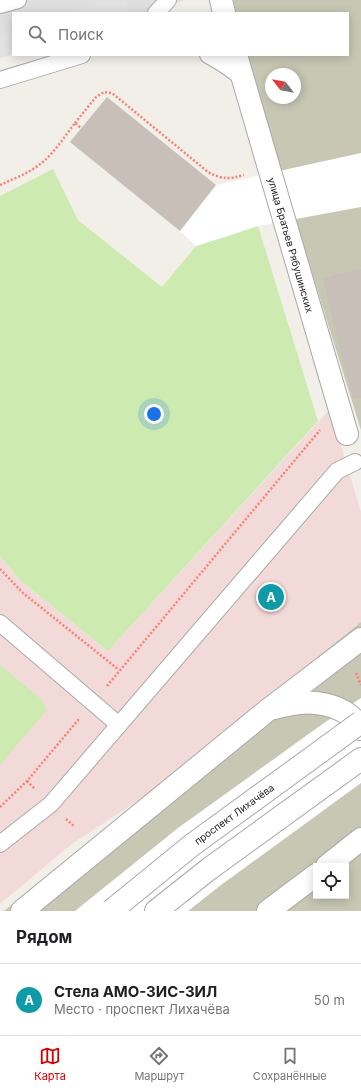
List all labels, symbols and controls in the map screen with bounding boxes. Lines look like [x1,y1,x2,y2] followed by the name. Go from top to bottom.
[12,12,349,56] search box
[26,23,48,45] icon: search
[58,25,104,44] text: Поиск
[265,68,301,104] north arrow
[266,176,316,315] street label: улица Братьев Рябушинских
[144,404,164,424] your location
[258,582,284,612] pin: A
[192,781,276,847] street label: проспект Лихачёва
[313,863,349,899] map controls
[313,863,349,899] button: locate
[16,927,72,947] text: Рядом
[54,982,217,1001] text: Стела АМО-ЗИС-ЗИЛ
[24,992,34,1008] text: A
[314,992,345,1008] text: 50 m
[54,1001,230,1017] text: Место · проспект Лихачёва
[34,1045,66,1083] tab: Карта
[134,1045,184,1083] tab: Маршрут
[253,1045,327,1083] tab: Сохранённые

